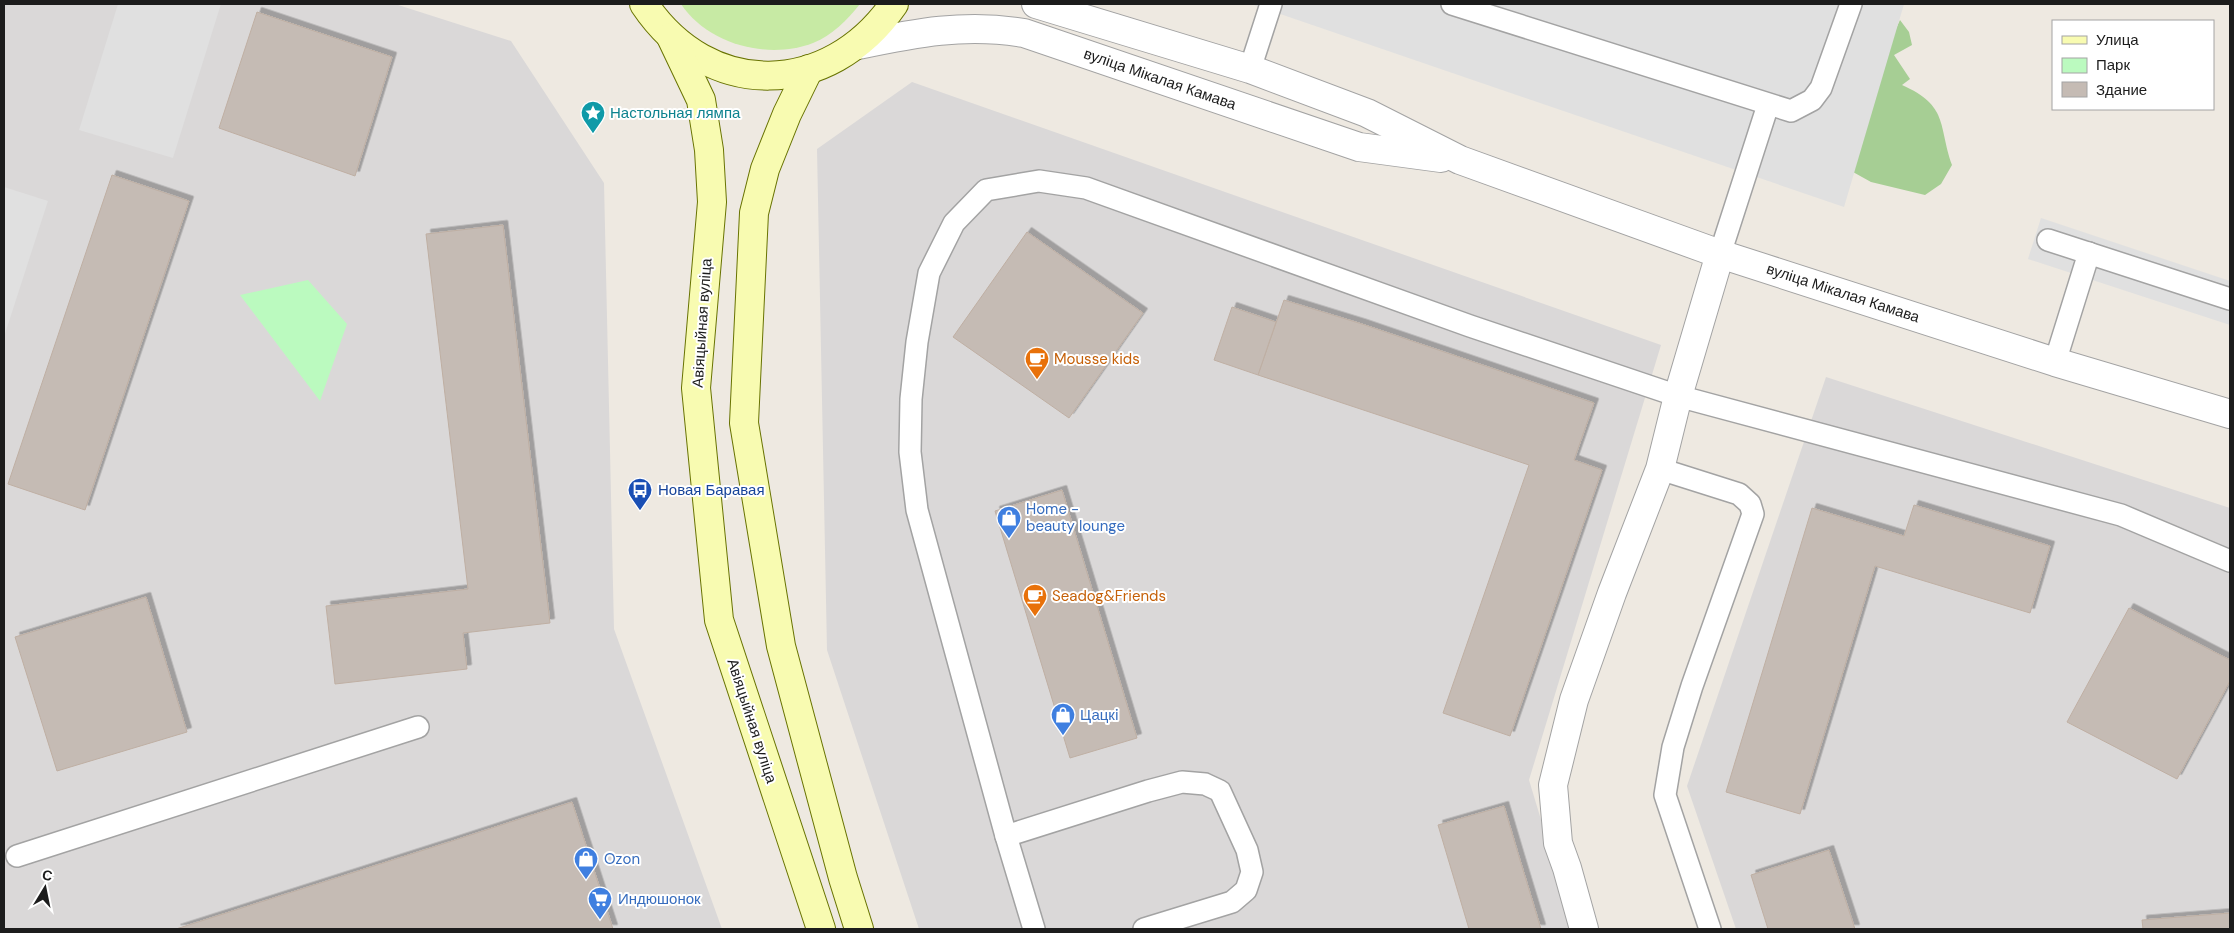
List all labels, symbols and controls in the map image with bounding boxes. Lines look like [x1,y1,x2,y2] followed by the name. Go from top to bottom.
[2052,20,2214,110] legend
[2096,30,2139,50] text: Улица
[1081,44,1240,115] street label: вуліца Мікалая Камава
[2096,55,2130,75] text: Парк
[2096,80,2147,100] text: Здание
[580,100,606,134] place icon: Настольная лямпа
[610,103,741,123] place label: Настольная лямпа
[687,257,717,388] street label: Авіяцыйная вуліца
[1764,259,1923,327] street label: вуліца Мікалая Камава
[1024,346,1050,380] cafe icon: Mousse kids
[1054,349,1140,369] place label: Mousse kids
[627,477,653,511] bus stop icon: Новая Баравая
[658,480,765,500] place label: Новая Баравая
[1026,499,1125,536] place label: Home - beauty lounge
[996,505,1022,539] shop icon: Home - beauty lounge
[1022,583,1048,617] cafe icon: Seadog&Friends
[1052,586,1166,606] place label: Seadog&Friends
[722,656,782,786] street label: Авіяцыйная вуліца
[1050,702,1076,736] shop icon: Цацкi
[1080,705,1119,725] place label: Цацкi
[573,846,599,880] shop icon: Ozon
[604,849,640,869] place label: Ozon
[20,863,70,913] north arrow
[41,865,54,885] text: С
[587,886,613,920] supermarket icon: Индюшонок
[618,889,701,909] place label: Индюшонок

